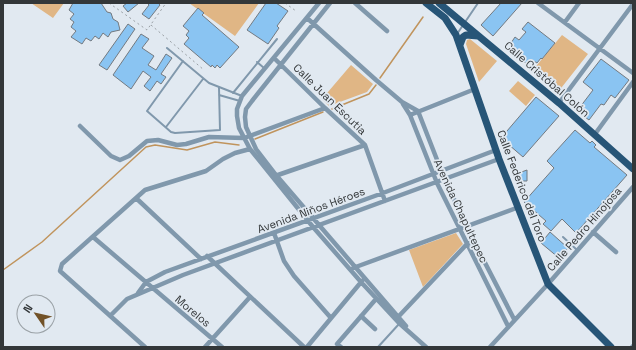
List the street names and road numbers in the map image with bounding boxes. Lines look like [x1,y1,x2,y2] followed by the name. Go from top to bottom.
[502,38,592,120] street label: Calle Cristóbal Colón
[290,60,370,138] street label: Calle Juan Escutia
[494,128,550,244] street label: Calle Federico del Toro
[431,157,491,265] street label: Avenida Chapultepec
[255,184,367,236] street label: Avenida Niños Héroes
[544,184,625,274] street label: Calle Pedro Hinojosa
[172,292,214,330] street label: Morelos

